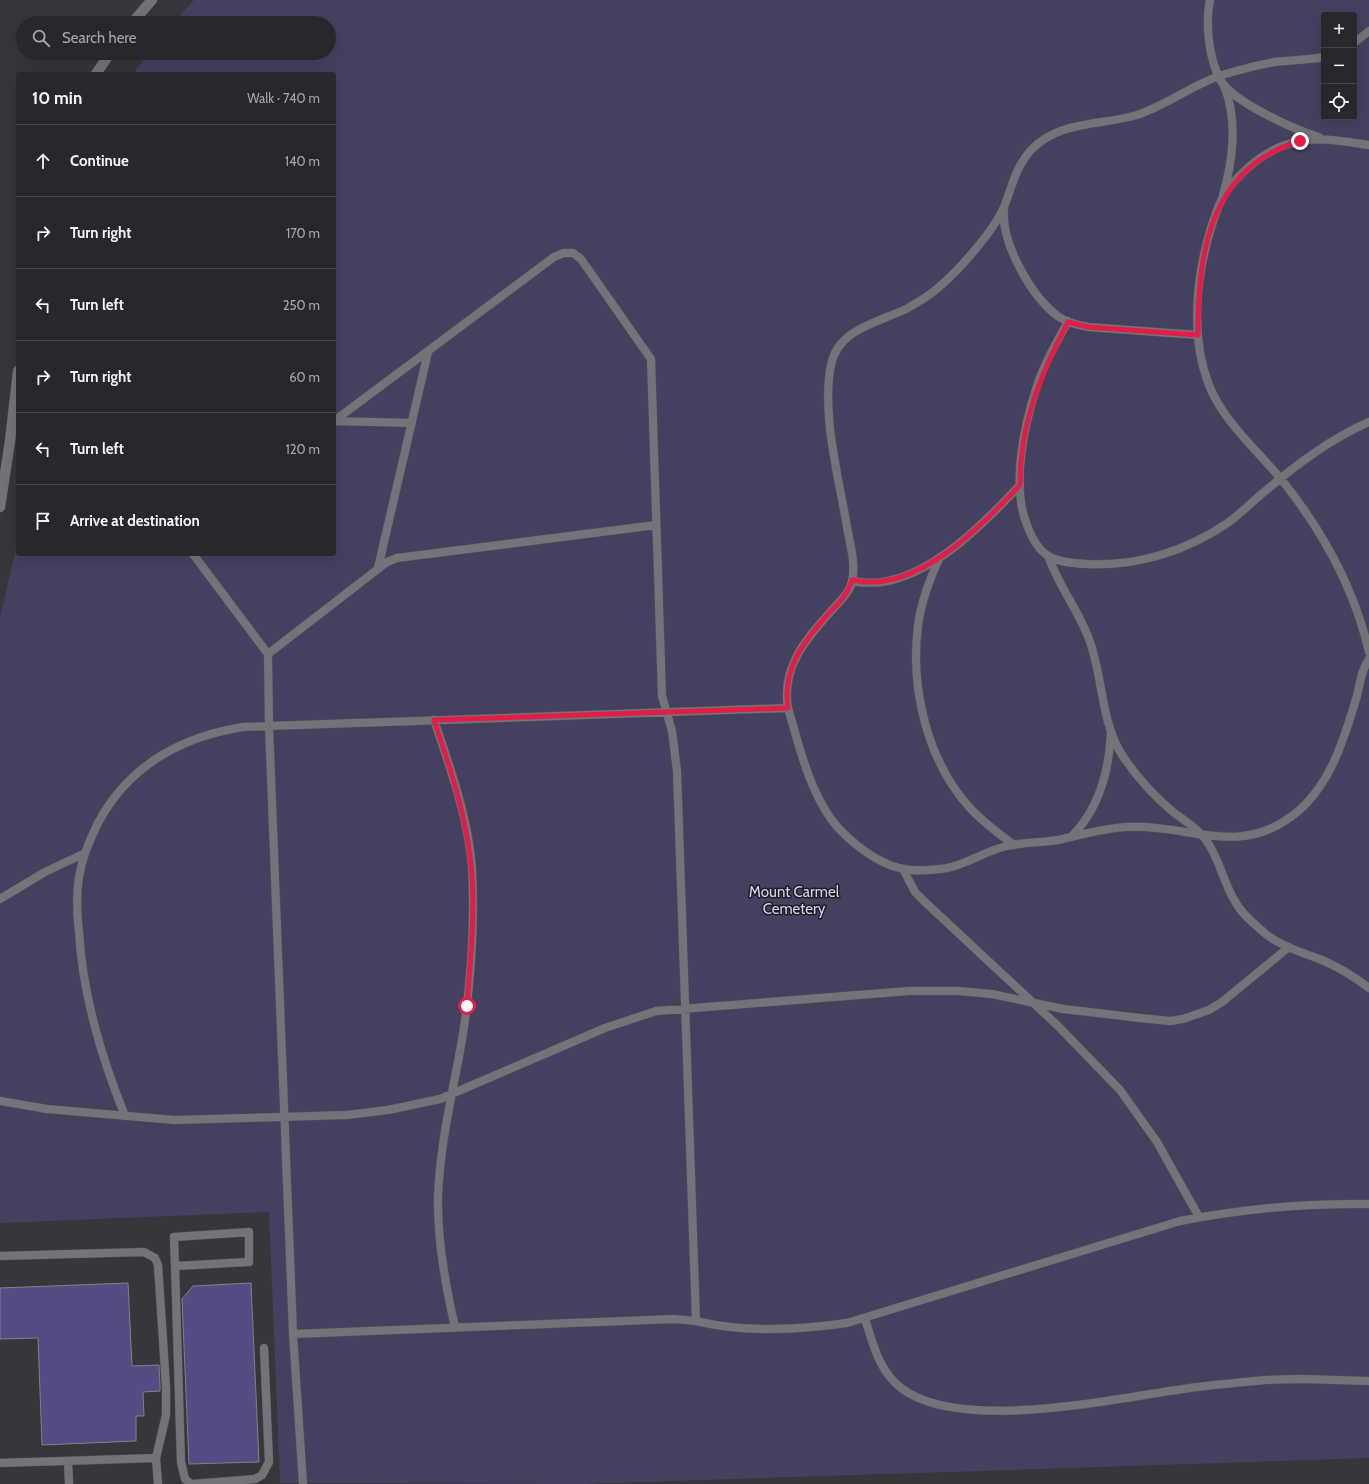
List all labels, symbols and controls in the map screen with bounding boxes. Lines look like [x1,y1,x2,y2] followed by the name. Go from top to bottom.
[1321,12,1357,120] map controls
[1321,12,1357,48] button: +
[16,16,336,60] search box
[30,27,52,49] icon: search
[62,29,137,47] text: Search here
[1321,48,1357,84] button: −
[1321,84,1357,120] button: locate
[32,88,82,108] text: 10 min
[247,90,320,106] text: Walk · 740 m
[1291,132,1309,150] route end
[32,150,54,172] icon: ahead
[70,152,129,170] text: Continue
[285,153,320,169] text: 140 m
[32,222,54,244] icon: right
[70,224,131,242] text: Turn right
[286,225,320,241] text: 170 m
[32,294,54,316] icon: left
[70,296,124,314] text: Turn left
[283,297,320,313] text: 250 m
[32,366,54,388] icon: right
[70,368,131,386] text: Turn right
[289,369,320,385] text: 60 m
[32,438,54,460] icon: left
[70,440,124,458] text: Turn left
[286,441,320,457] text: 120 m
[32,510,54,532] icon: arrive
[70,512,200,530] text: Arrive at destination
[749,883,840,918] park label: Mount Carmel Cemetery
[458,997,476,1015] route start

